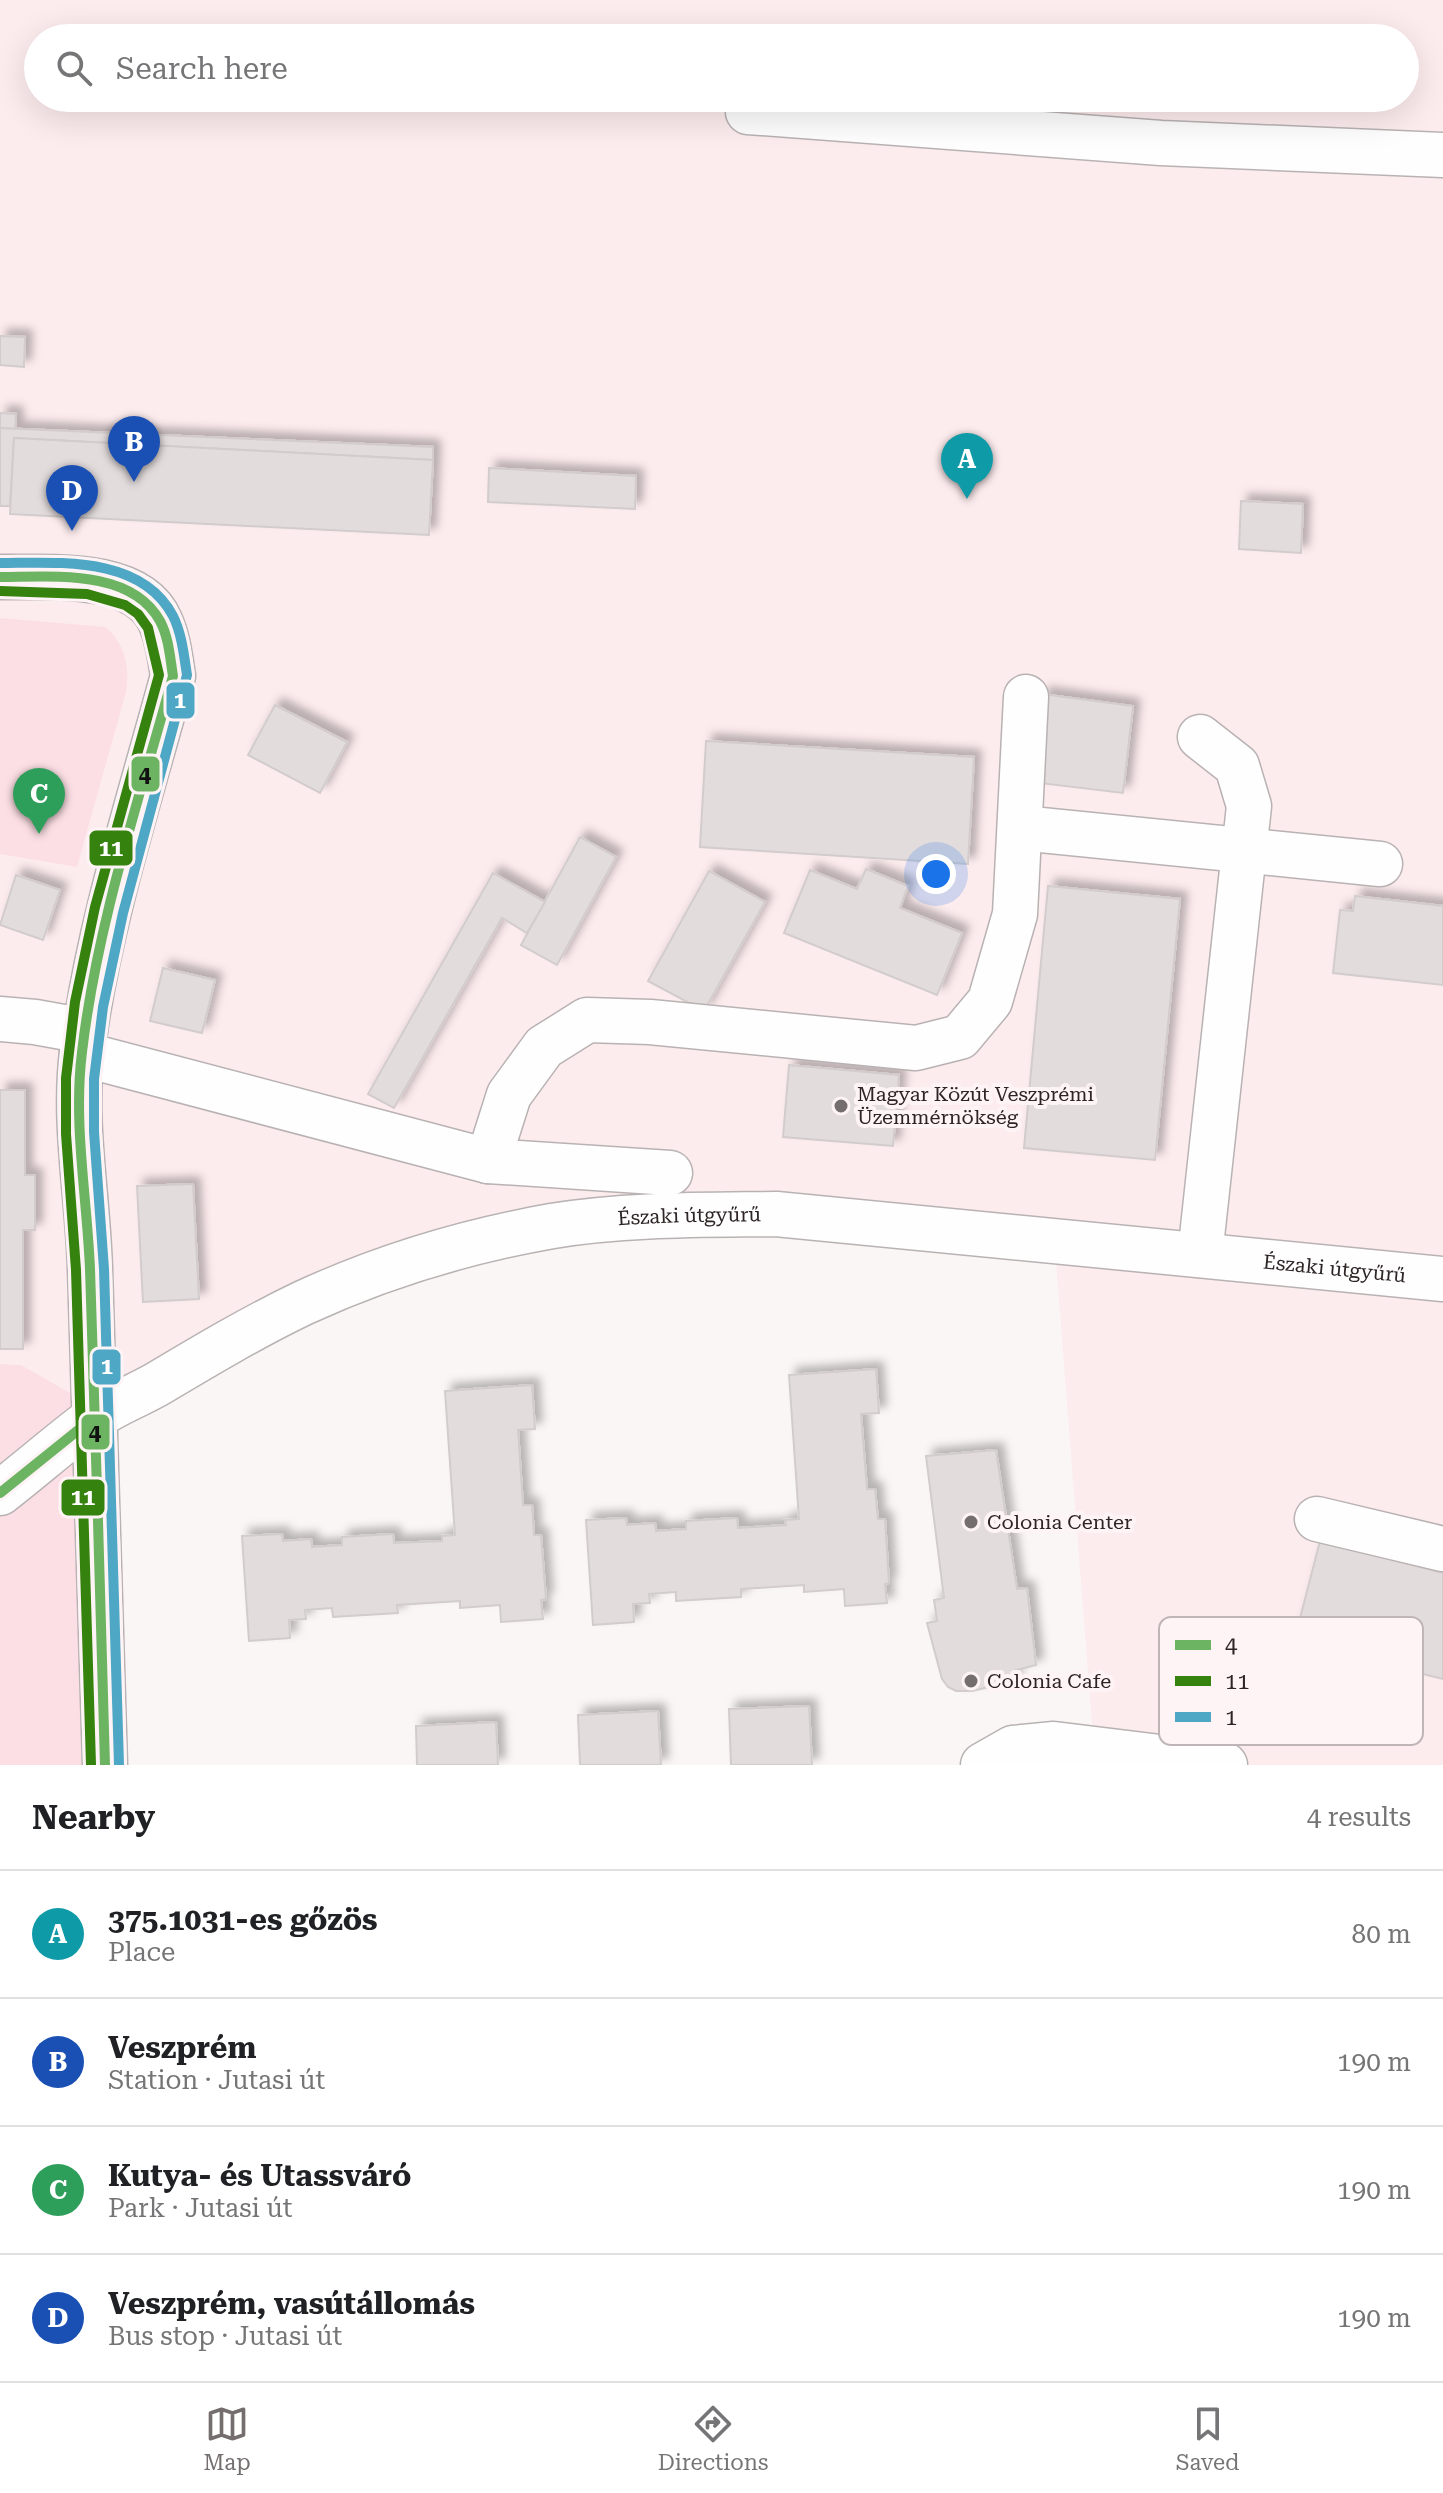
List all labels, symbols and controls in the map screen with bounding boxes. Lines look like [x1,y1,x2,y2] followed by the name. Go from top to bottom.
[24,24,1419,112] search box
[52,46,96,90] icon: search
[116,51,288,86] text: Search here
[108,416,160,482] pin: B
[941,433,993,499] pin: A
[46,465,98,531] pin: D
[165,681,196,720] line badge: 1
[174,688,186,713] text: 1
[130,755,161,793] line badge: 4
[139,762,152,787] text: 4
[13,768,65,834] pin: C
[88,829,134,867] line badge: 11
[99,836,123,861] text: 11
[916,854,956,894] your location
[857,1082,1094,1129] place label: Magyar Közút Veszprémi Üzemmérnökség
[832,1097,850,1115] marker: Magyar Közút Veszprémi Üzemmérnökség
[617,1202,762,1230] street label: Északi útgyűrű
[1262,1250,1408,1287] street label: Északi útgyűrű
[91,1348,122,1386] line badge: 1
[101,1354,113,1379] text: 1
[80,1413,111,1451] line badge: 4
[89,1420,102,1445] text: 4
[60,1478,106,1517] line badge: 11
[71,1485,95,1510] text: 11
[987,1510,1132,1534] place label: Colonia Center
[962,1513,980,1531] marker: Colonia Center
[1159,1617,1423,1745] legend
[1225,1633,1238,1658] text: 4
[987,1669,1111,1693] place label: Colonia Cafe
[1225,1669,1250,1694] text: 11
[962,1672,980,1690] marker: Colonia Cafe
[1225,1705,1237,1730] text: 1
[32,1797,155,1837] text: Nearby
[1307,1802,1411,1832] text: 4 results
[108,1902,377,1937] text: 375.1031-es gőzös
[49,1919,67,1949] text: A
[1352,1919,1411,1949] text: 80 m
[108,1937,175,1967] text: Place
[108,2030,256,2065] text: Veszprém
[49,2047,67,2077] text: B
[1337,2047,1411,2077] text: 190 m
[108,2065,325,2095] text: Station · Jutasi út
[108,2158,411,2193] text: Kutya- és Utassváró
[49,2175,67,2205] text: C
[1337,2175,1411,2205] text: 190 m
[108,2193,292,2223] text: Park · Jutasi út
[108,2286,475,2321] text: Veszprém, vasútállomás
[48,2303,68,2333] text: D
[1337,2303,1411,2333] text: 190 m
[108,2321,342,2351] text: Bus stop · Jutasi út
[204,2402,251,2475] tab: Map
[658,2402,768,2475] tab: Directions
[1176,2402,1239,2475] tab: Saved

